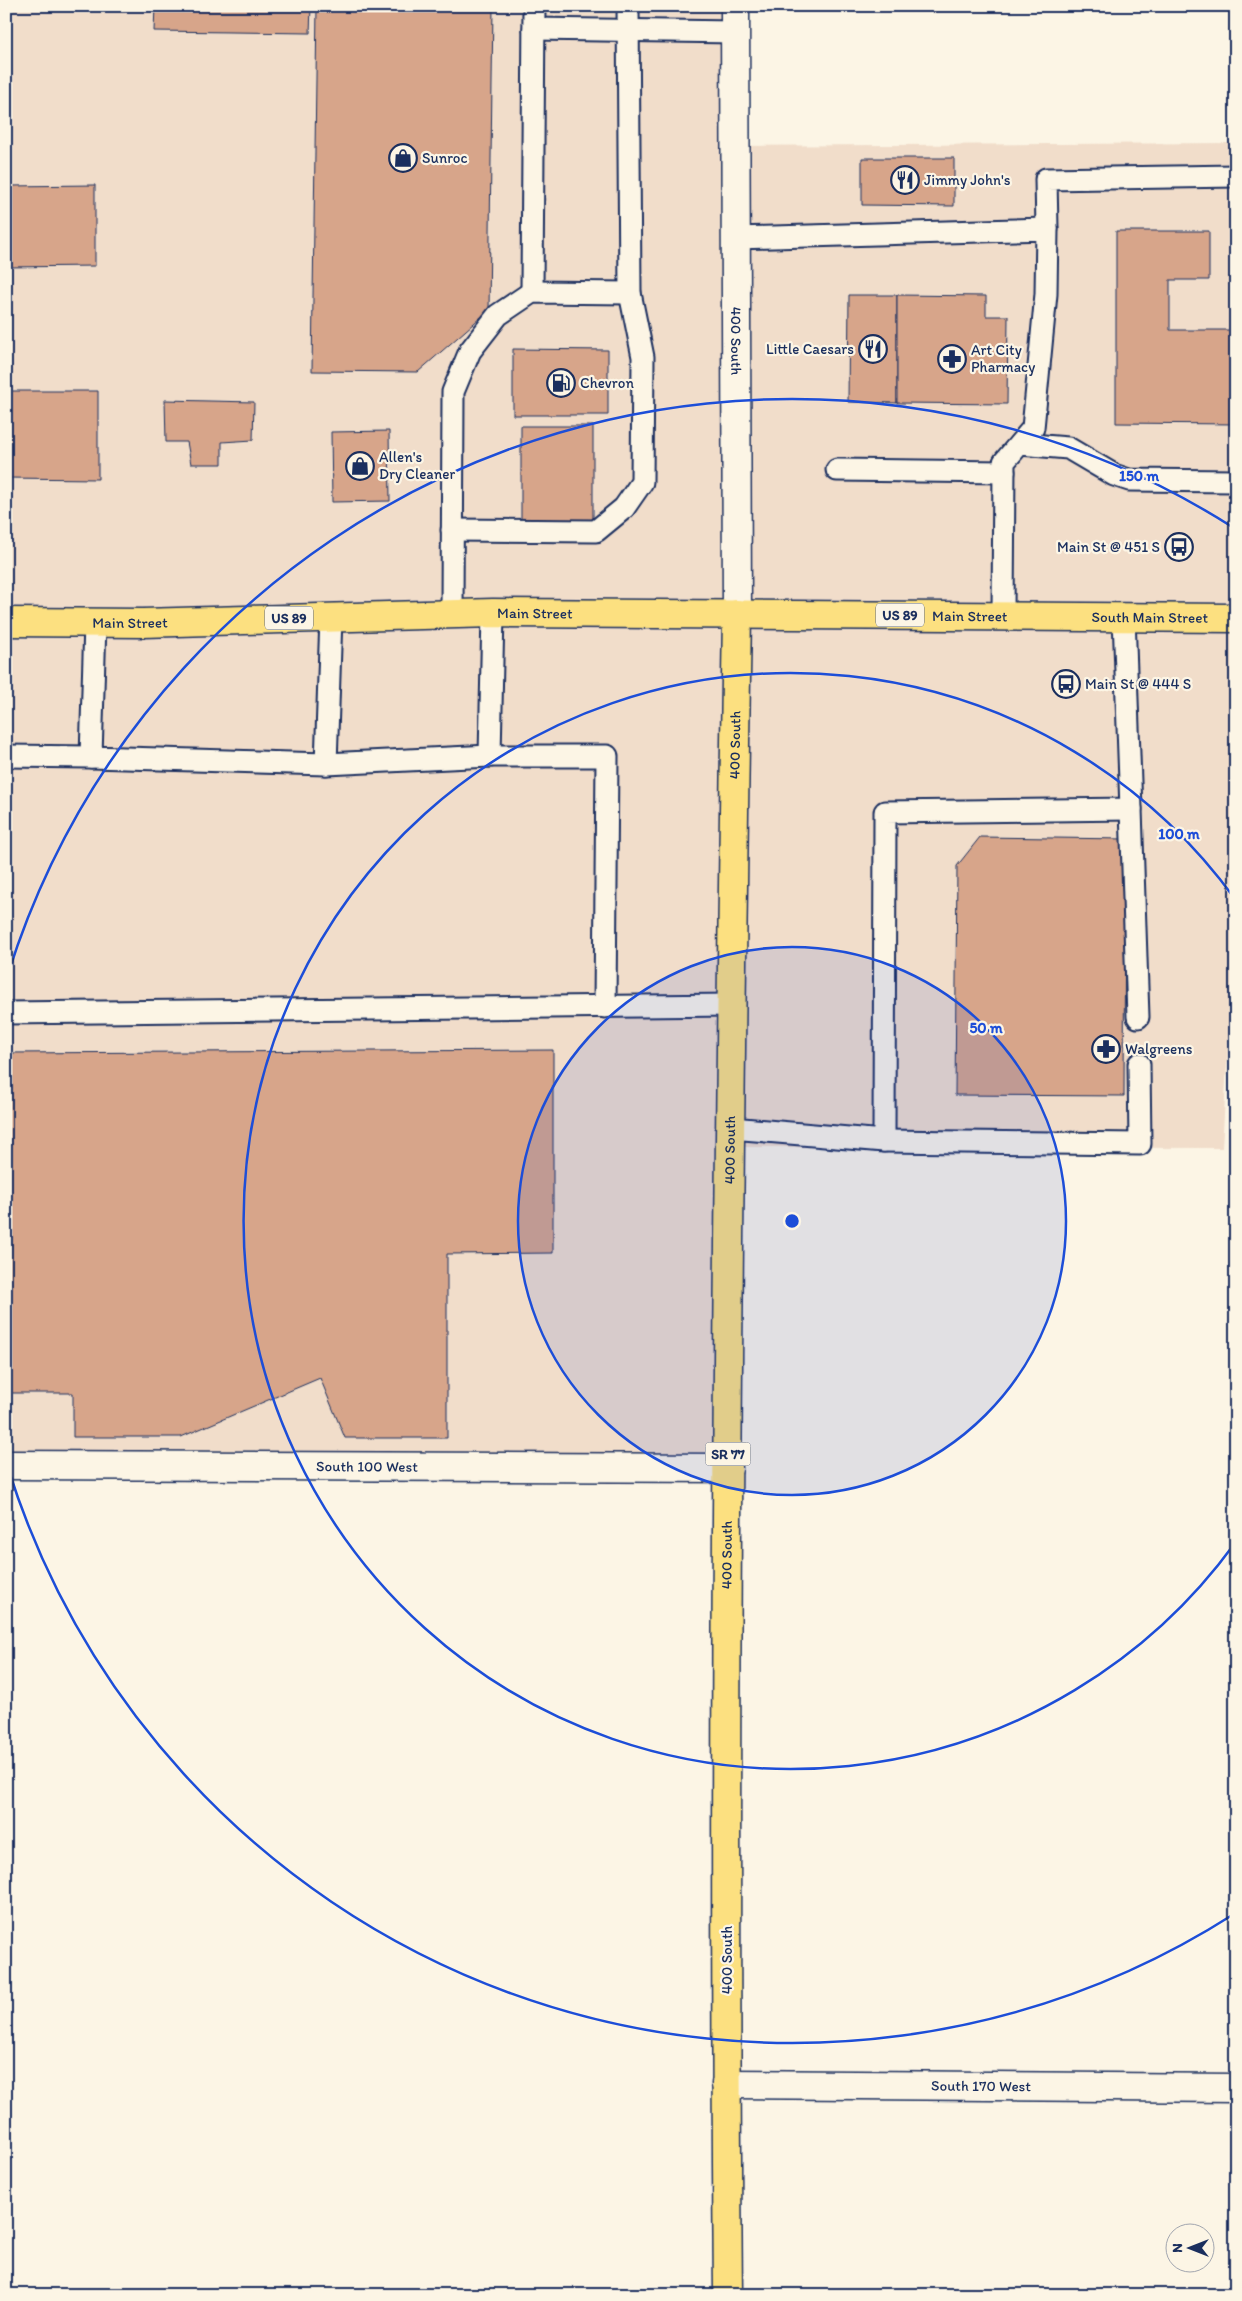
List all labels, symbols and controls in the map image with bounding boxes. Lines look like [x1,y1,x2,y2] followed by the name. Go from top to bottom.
[388,143,418,173] shop icon: Sunroc
[422,149,468,167] place label: Sunroc
[890,165,920,195] restaurant icon: Jimmy John's
[924,171,1011,189] place label: Jimmy John's
[727,307,745,376] street label: 400 South
[858,334,888,364] restaurant icon: Little Caesars
[766,340,854,358] place label: Little Caesars
[971,341,1035,376] place label: Art City Pharmacy
[937,344,967,374] pharmacy icon: Art City Pharmacy
[546,368,576,398] fuel station icon: Chevron
[580,374,634,392] place label: Chevron
[379,448,455,483] place label: Allen's Dry Cleaner
[345,451,375,481] shop icon: Allen's Dry Cleaner
[1119,467,1159,485] text: 150 m
[1164,532,1194,562] bus stop icon: Main St @ 451 S
[1057,538,1160,556] place label: Main St @ 451 S
[497,604,573,623] street label: Main Street
[876,604,924,626] road number: US 89
[265,606,313,630] road number: US 89
[932,607,1008,625] street label: Main Street
[1092,608,1208,627] street label: South Main Street
[92,613,168,632] street label: Main Street
[1051,669,1081,699] bus stop icon: Main St @ 444 S
[1085,675,1191,693] place label: Main St @ 444 S
[725,710,744,779] street label: 400 South
[1158,825,1200,843] text: 100 m
[969,1019,1003,1037] text: 50 m
[1091,1034,1121,1064] pharmacy icon: Walgreens
[1125,1040,1193,1058] place label: Walgreens
[720,1115,739,1184] street label: 400 South
[783,1212,801,1230] centre of rings
[706,1442,750,1466] road number: SR 77
[316,1457,418,1476] street label: South 100 West
[718,1520,736,1589] street label: 400 South
[718,1925,736,1994] street label: 400 South
[931,2077,1031,2095] street label: South 170 West
[1164,2224,1214,2274] north arrow
[1169,2243,1186,2253] text: N

